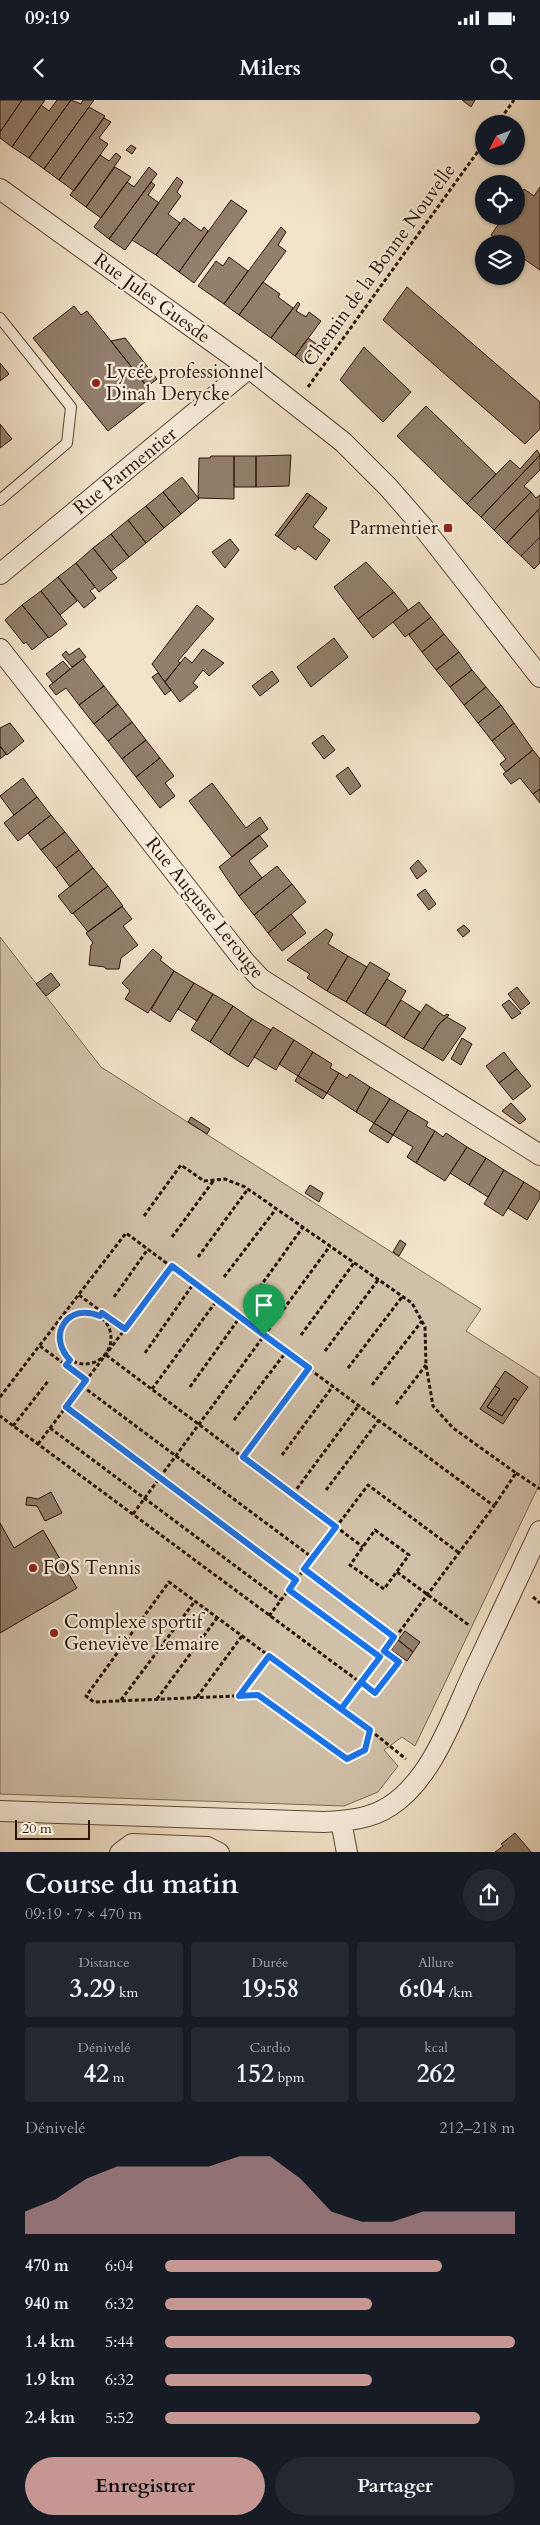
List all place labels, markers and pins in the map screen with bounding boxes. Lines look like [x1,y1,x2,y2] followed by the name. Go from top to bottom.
[106,359,264,407] place label: Lycée professionnel Dinah Derycke
[90,377,102,389] marker: Lycée professionnel Dinah Derycke
[349,515,438,541] place label: Parmentier
[442,522,454,534] marker: Parmentier
[243,1284,285,1335] pin
[43,1555,141,1581] place label: FOS Tennis
[27,1562,39,1574] marker: FOS Tennis
[64,1609,219,1657] place label: Complexe sportif Geneviève Lemaire
[48,1627,60,1639] marker: Complexe sportif Geneviève Lemaire

